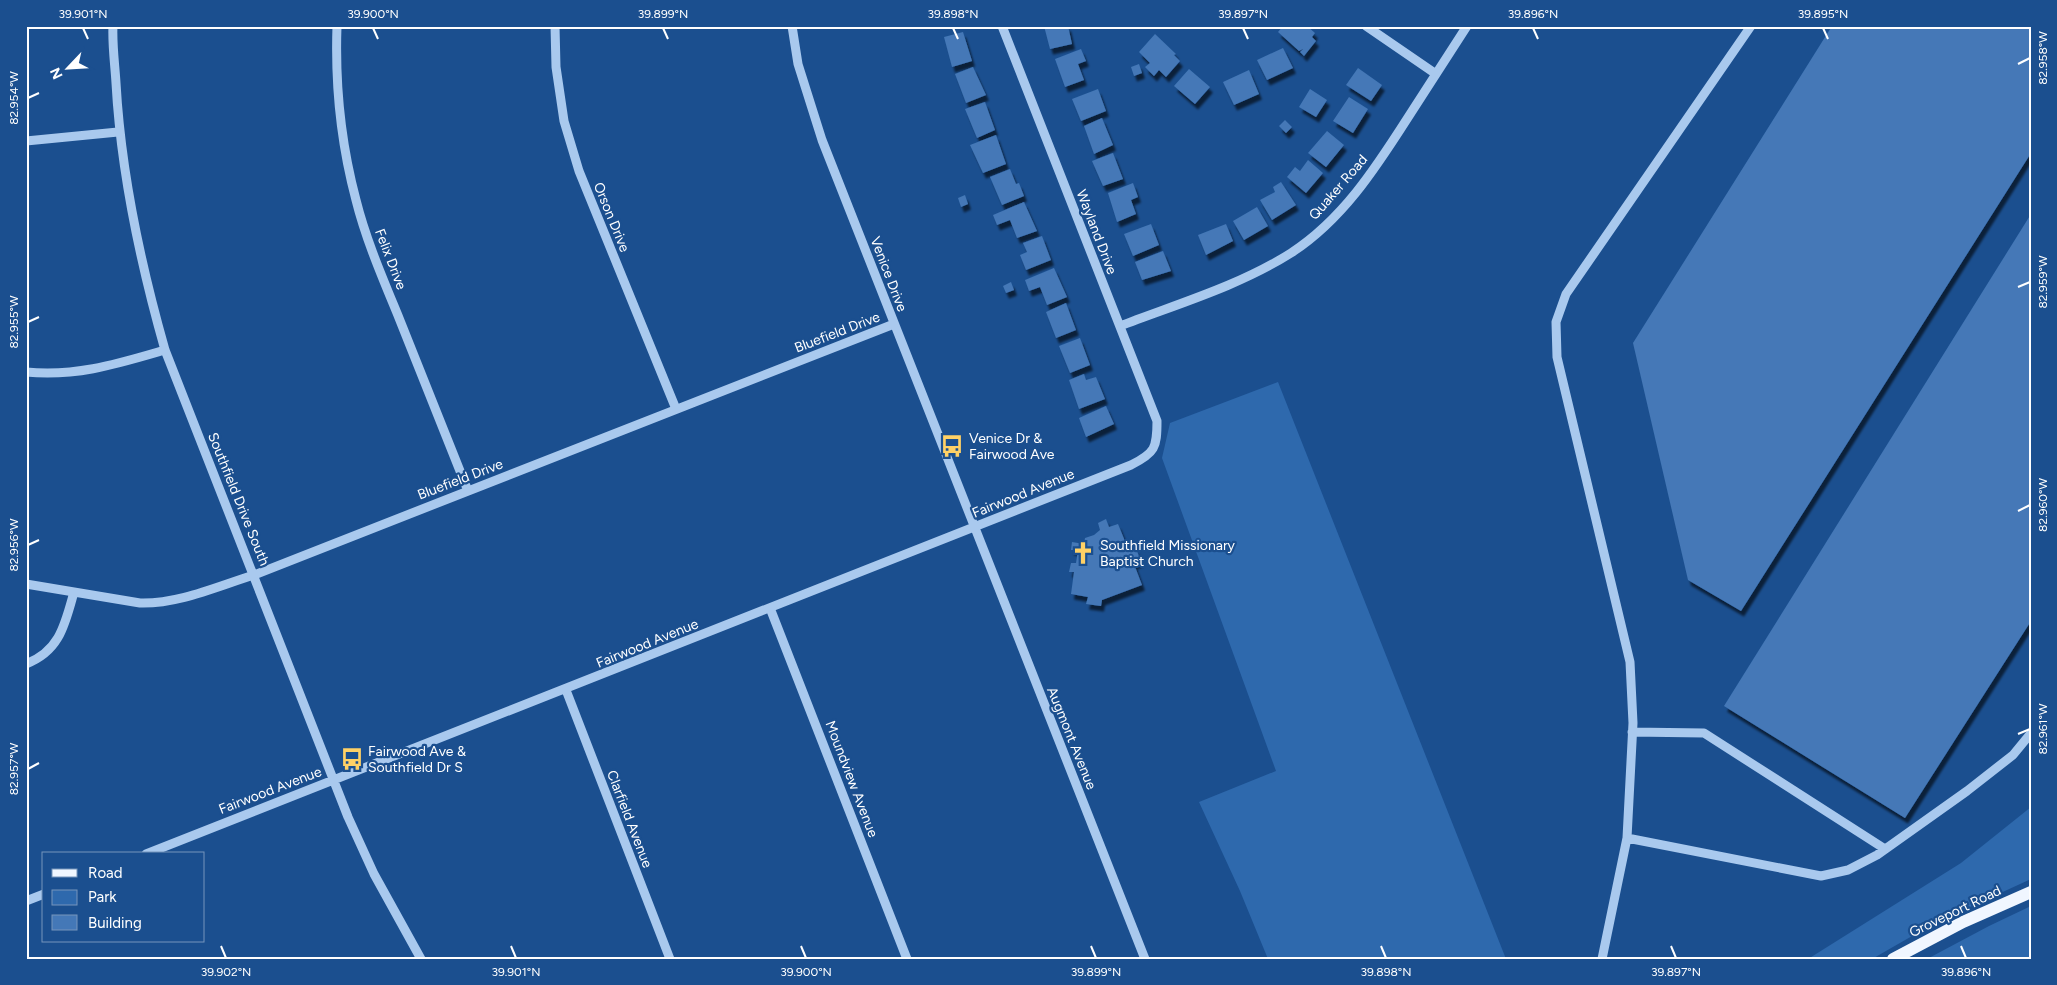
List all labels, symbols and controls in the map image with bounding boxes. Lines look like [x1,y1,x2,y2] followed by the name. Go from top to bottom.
[59,7,107,21] text: 39.901°N
[347,7,399,21] text: 39.900°N
[638,7,688,21] text: 39.899°N
[927,7,979,21] text: 39.898°N
[1218,7,1268,21] text: 39.897°N
[1508,7,1558,21] text: 39.896°N
[1798,7,1848,21] text: 39.895°N
[2036,31,2050,85] text: 82.958°W
[42,42,92,92] north arrow
[47,65,67,82] text: N
[7,71,21,125] text: 82.954°W
[1306,151,1371,223] street label: Quaker Road
[590,180,633,255] street label: Orson Drive
[1073,187,1121,277] street label: Wayland Drive
[371,226,410,292] street label: Felix Drive
[866,234,911,314] street label: Venice Drive
[2036,255,2050,309] text: 82.959°W
[7,295,21,349] text: 82.955°W
[792,308,883,357] street label: Bluefield Drive
[204,430,273,568] street label: Southfield Drive South
[969,430,1055,463] place label: Venice Dr & Fairwood Ave
[939,433,965,459] bus stop icon: Venice Dr & Fairwood Ave
[415,455,506,504] street label: Bluefield Drive
[970,465,1077,522] street label: Fairwood Avenue
[2036,478,2050,532] text: 82.960°W
[7,518,21,572] text: 82.956°W
[1100,537,1236,570] place label: Southfield Missionary Baptist Church
[1070,540,1096,566] church icon: Southfield Missionary Baptist Church
[594,615,701,672] street label: Fairwood Avenue
[1043,684,1100,792] street label: Augmont Avenue
[2036,703,2050,755] text: 82.961°W
[821,718,882,840] street label: Moundview Avenue
[7,742,21,795] text: 82.957°W
[368,743,466,776] place label: Fairwood Ave & Southfield Dr S
[339,746,365,772] bus stop icon: Fairwood Ave & Southfield Dr S
[216,763,324,818] street label: Fairwood Avenue
[603,768,656,871] street label: Clarfield Avenue
[42,852,205,942] legend
[88,864,123,882] text: Road
[1906,882,2004,941] street label: Groveport Road
[88,888,117,906] text: Park
[88,914,142,932] text: Building
[201,965,251,979] text: 39.902°N
[492,965,540,979] text: 39.901°N
[780,965,832,979] text: 39.900°N
[1071,965,1121,979] text: 39.899°N
[1360,965,1412,979] text: 39.898°N
[1651,965,1701,979] text: 39.897°N
[1941,965,1991,979] text: 39.896°N

